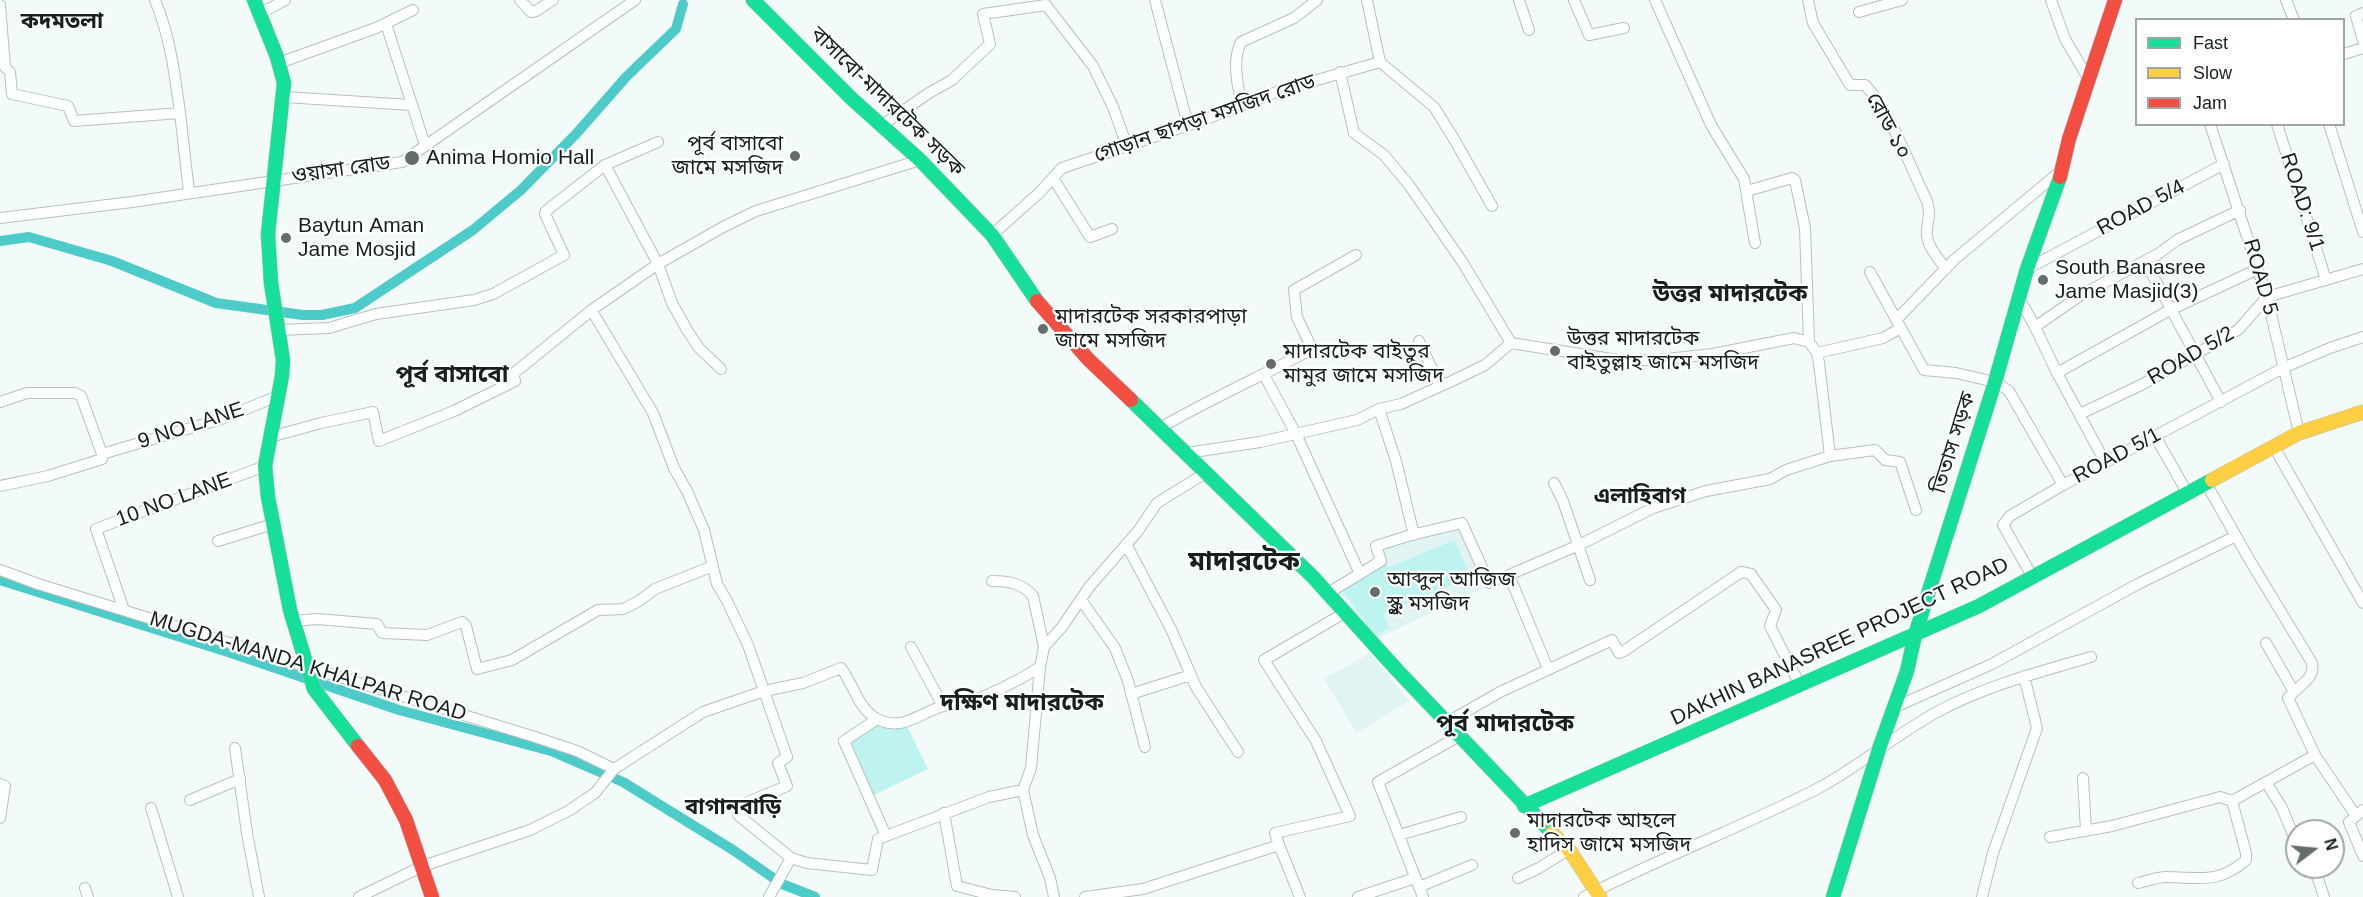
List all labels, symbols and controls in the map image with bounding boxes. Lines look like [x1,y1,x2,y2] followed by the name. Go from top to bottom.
[21,9,103,35] district label: কদমতলা
[2135,18,2345,126] legend
[805,22,969,182] street label: বাসাবো-মাদারটেক সড়ক
[2193,33,2228,53] text: Fast
[2193,63,2232,83] text: Slow
[1091,69,1319,169] street label: গোড়ান ছাপড়া মসজিদ রোড
[1860,89,1916,163] street label: রোড ১০
[2193,93,2227,113] text: Jam
[672,131,783,181] place label: পূর্ব বাসাবো জামে মসজিদ
[426,145,594,171] place label: Anima Homio Hall
[403,149,421,167] marker: Anima Homio Hall
[788,149,802,163] marker: পূর্ব বাসাবো জামে মসজিদ
[2274,150,2330,254] street label: ROAD: 9/1
[290,151,392,189] street label: ওয়াসা রোড
[2093,174,2189,242] street label: ROAD 5/4
[298,213,424,263] place label: Baytun Aman Jame Mosjid
[279,231,293,245] marker: Baytun Aman Jame Mosjid
[2237,236,2283,318] street label: ROAD 5
[2055,255,2206,305] place label: South Banasree Jame Masjid(3)
[2036,273,2050,287] marker: South Banasree Jame Masjid(3)
[1652,280,1808,308] district label: উত্তর মাদারটেক
[1055,304,1247,354] place label: মাদারটেক সরকারপাড়া জামে মসজিদ
[2143,321,2239,391] street label: ROAD 5/2
[1036,322,1050,336] marker: মাদারটেক সরকারপাড়া জামে মসজিদ
[1567,326,1759,376] place label: উত্তর মাদারটেক বাইতুল্লাহ জামে মসজিদ
[1283,339,1444,389] place label: মাদারটেক বাইতুর মামুর জামে মসজিদ
[1548,344,1562,358] marker: উত্তর মাদারটেক বাইতুল্লাহ জামে মসজিদ
[1264,357,1278,371] marker: মাদারটেক বাইতুর মামুর জামে মসজিদ
[395,361,509,389] district label: পূর্ব বাসাবো
[1927,389,1981,497] street label: তিতাস সড়ক
[135,397,247,455] street label: 9 NO LANE
[2069,422,2165,490] street label: ROAD 5/1
[113,467,235,533] street label: 10 NO LANE
[1594,484,1686,510] district label: এলাহিবাগ
[1188,547,1300,579] district label: মাদারটেক
[1667,552,2013,732] street label: DAKHIN BANASREE PROJECT ROAD
[1387,567,1516,617] place label: আব্দুল আজিজ স্কুল মসজিদ
[1368,585,1382,599] marker: আব্দুল আজিজ স্কুল মসজিদ
[147,607,469,727] street label: MUGDA-MANDA KHALPAR ROAD
[940,689,1104,717] district label: দক্ষিণ মাদারটেক
[1436,710,1574,738] district label: পূর্ব মাদারটেক
[685,795,781,821] district label: বাগানবাড়ি
[1527,808,1691,858] place label: মাদারটেক আহলে হাদিস জামে মসজিদ
[2285,819,2345,879] north arrow
[1508,826,1522,840] marker: মাদারটেক আহলে হাদিস জামে মসজিদ
[2321,837,2341,852] text: N

